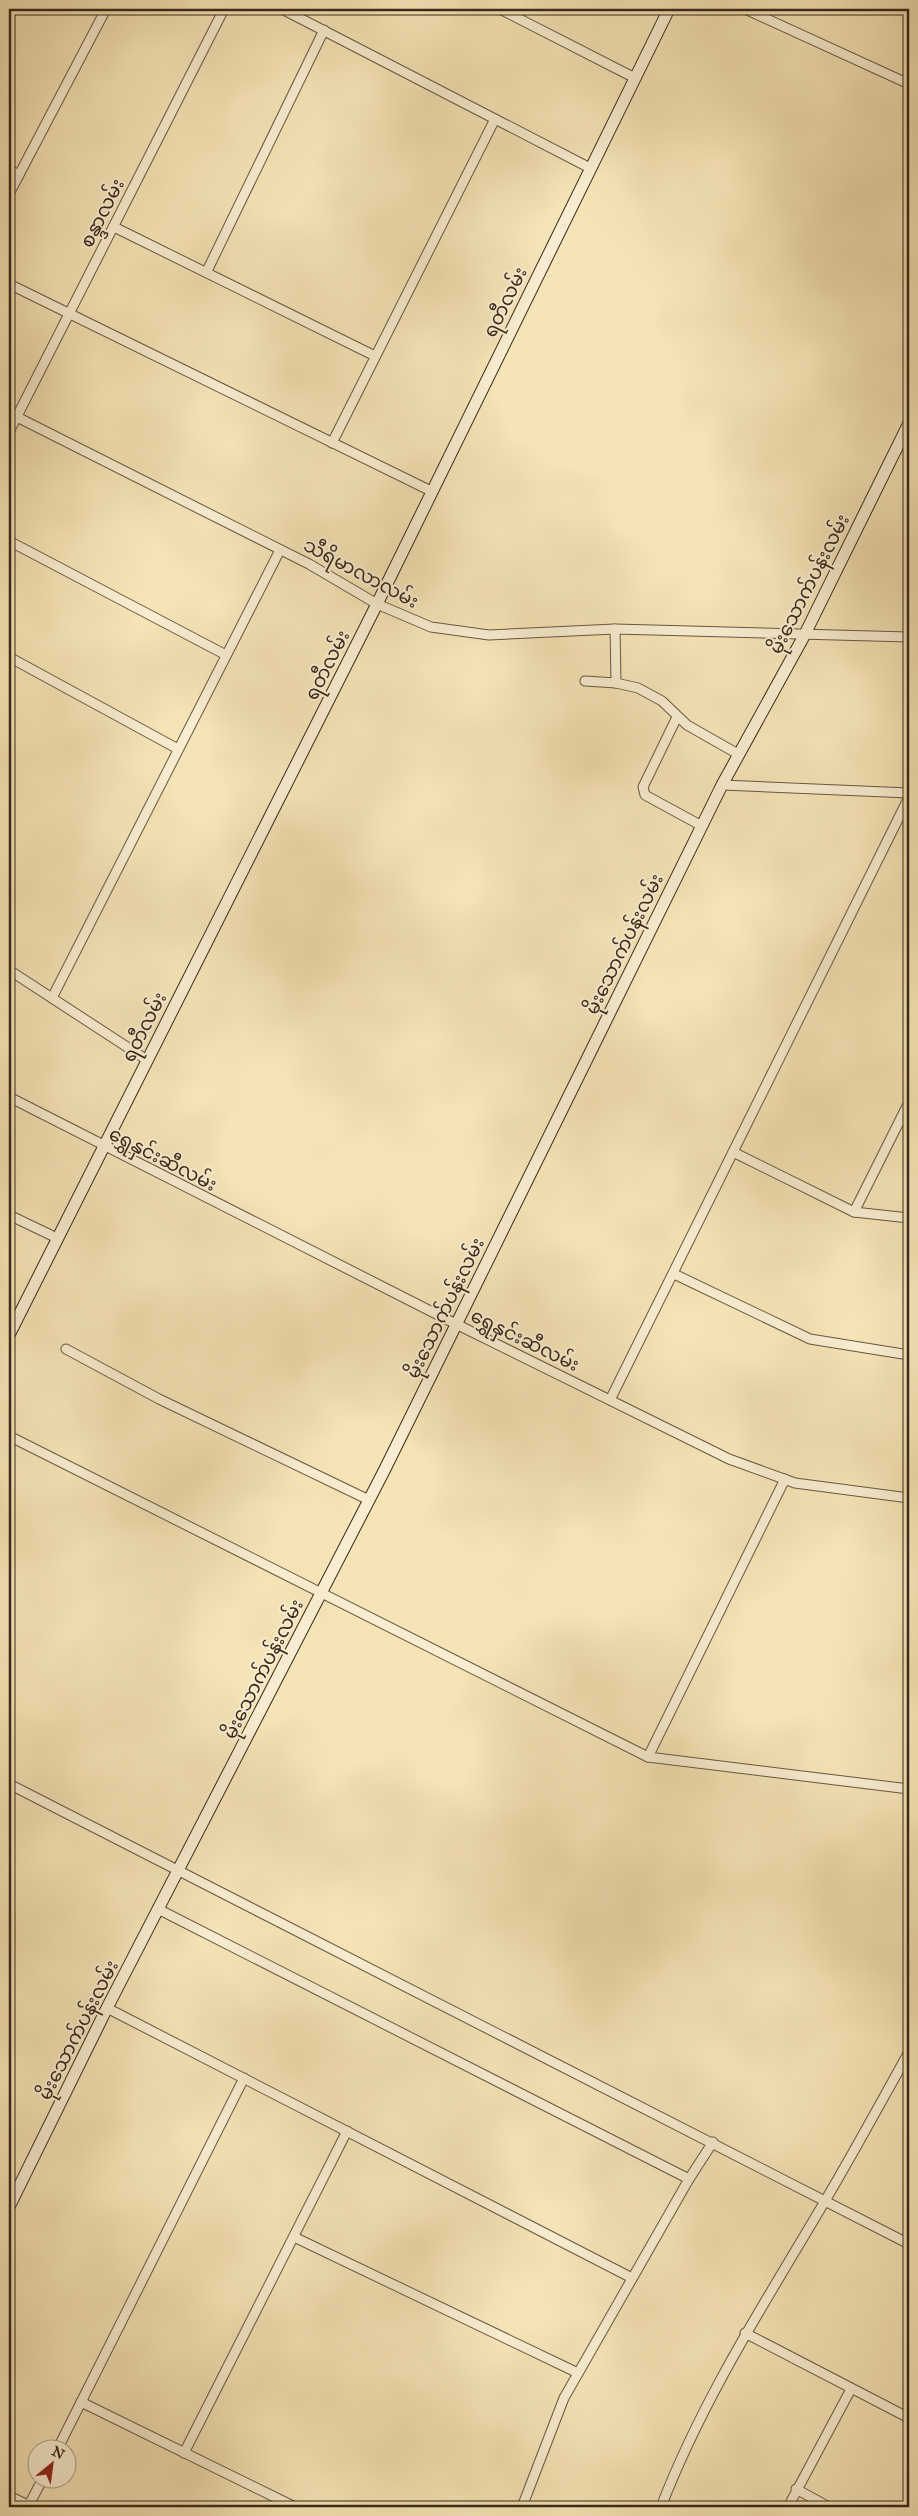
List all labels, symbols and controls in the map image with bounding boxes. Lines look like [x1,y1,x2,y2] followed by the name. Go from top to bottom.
[72,173,133,253] street label: စန္ဒာလမ်း
[475,262,535,343] street label: ရတီလမ်း
[761,509,859,660] street label: မိုးသောက်ပန်းလမ်း
[298,530,424,616] street label: သီရိမာလာလမ်း
[297,625,358,706] street label: ရတီလမ်း
[577,869,673,1020] street label: မိုးသောက်ပန်းလမ်း
[114,987,175,1068] street label: ရတီလမ်း
[103,1119,222,1200] street label: ရွှေနှင်းဆီလမ်း
[398,1233,494,1384] street label: မိုးသောက်ပန်းလမ်း
[465,1301,584,1381] street label: ရွှေနှင်းဆီလမ်း
[215,1594,313,1745] street label: မိုးသောက်ပန်းလမ်း
[30,1955,128,2106] street label: မိုးသောက်ပန်းလမ်း
[28,2438,78,2488] north arrow
[49,2443,67,2463] text: N

